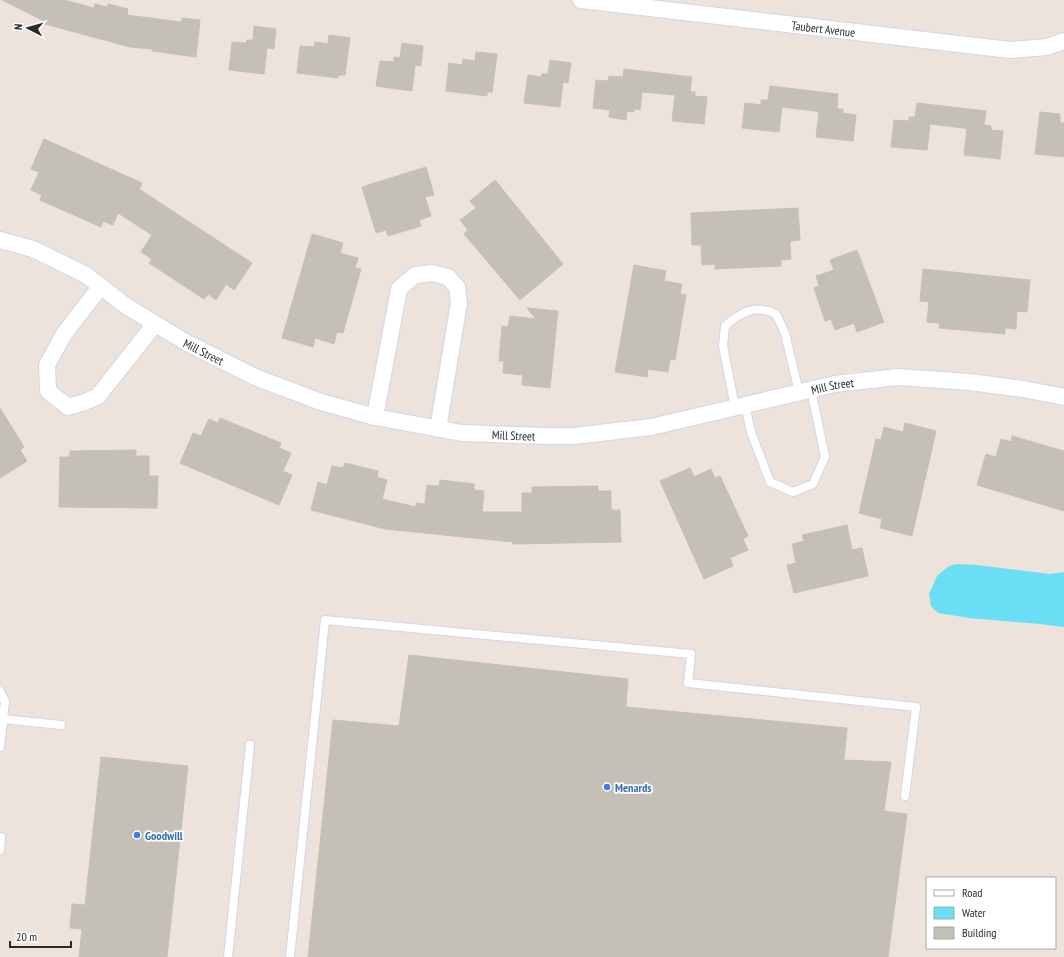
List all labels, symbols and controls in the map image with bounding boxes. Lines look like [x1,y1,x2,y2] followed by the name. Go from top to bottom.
[8,8,48,48] north arrow
[791,17,856,39] street label: Taubert Avenue
[11,23,25,31] text: N
[181,335,227,368] street label: Mill Street
[809,374,855,397] street label: Mill Street
[492,427,536,443] street label: Mill Street
[615,780,652,795] place label: Menards
[602,782,612,792] marker: Menards
[145,828,183,843] place label: Goodwill
[132,830,142,840] marker: Goodwill
[926,877,1056,949] legend
[962,885,982,900] text: Road
[962,905,987,920] text: Water
[10,923,71,949] scale bar
[962,925,997,940] text: Building
[16,929,37,944] text: 20 m

